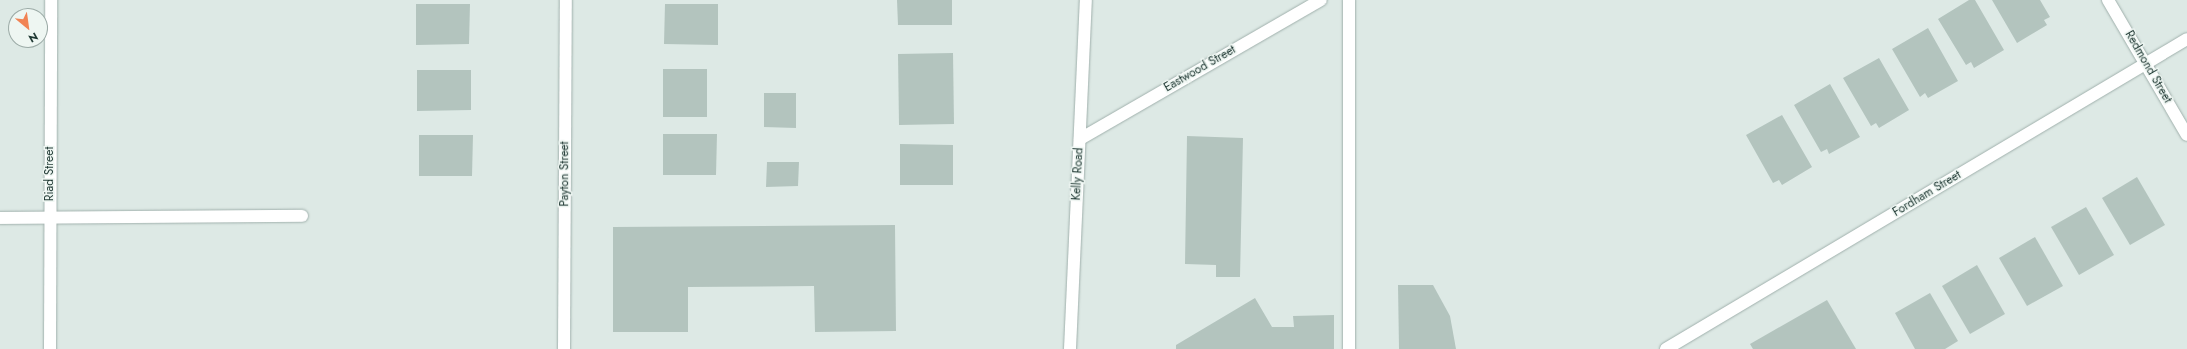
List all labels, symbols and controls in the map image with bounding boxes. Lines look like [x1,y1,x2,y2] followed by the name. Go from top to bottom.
[8,8,48,48] north arrow
[2122,28,2174,106] street label: Redmond Street
[26,29,41,47] text: N
[1162,43,1238,95] street label: Eastwood Street
[558,141,572,207] street label: Payton Street
[43,147,57,201] street label: Riad Street
[1069,147,1087,201] street label: Kelly Road
[1890,168,1964,220] street label: Fordham Street

